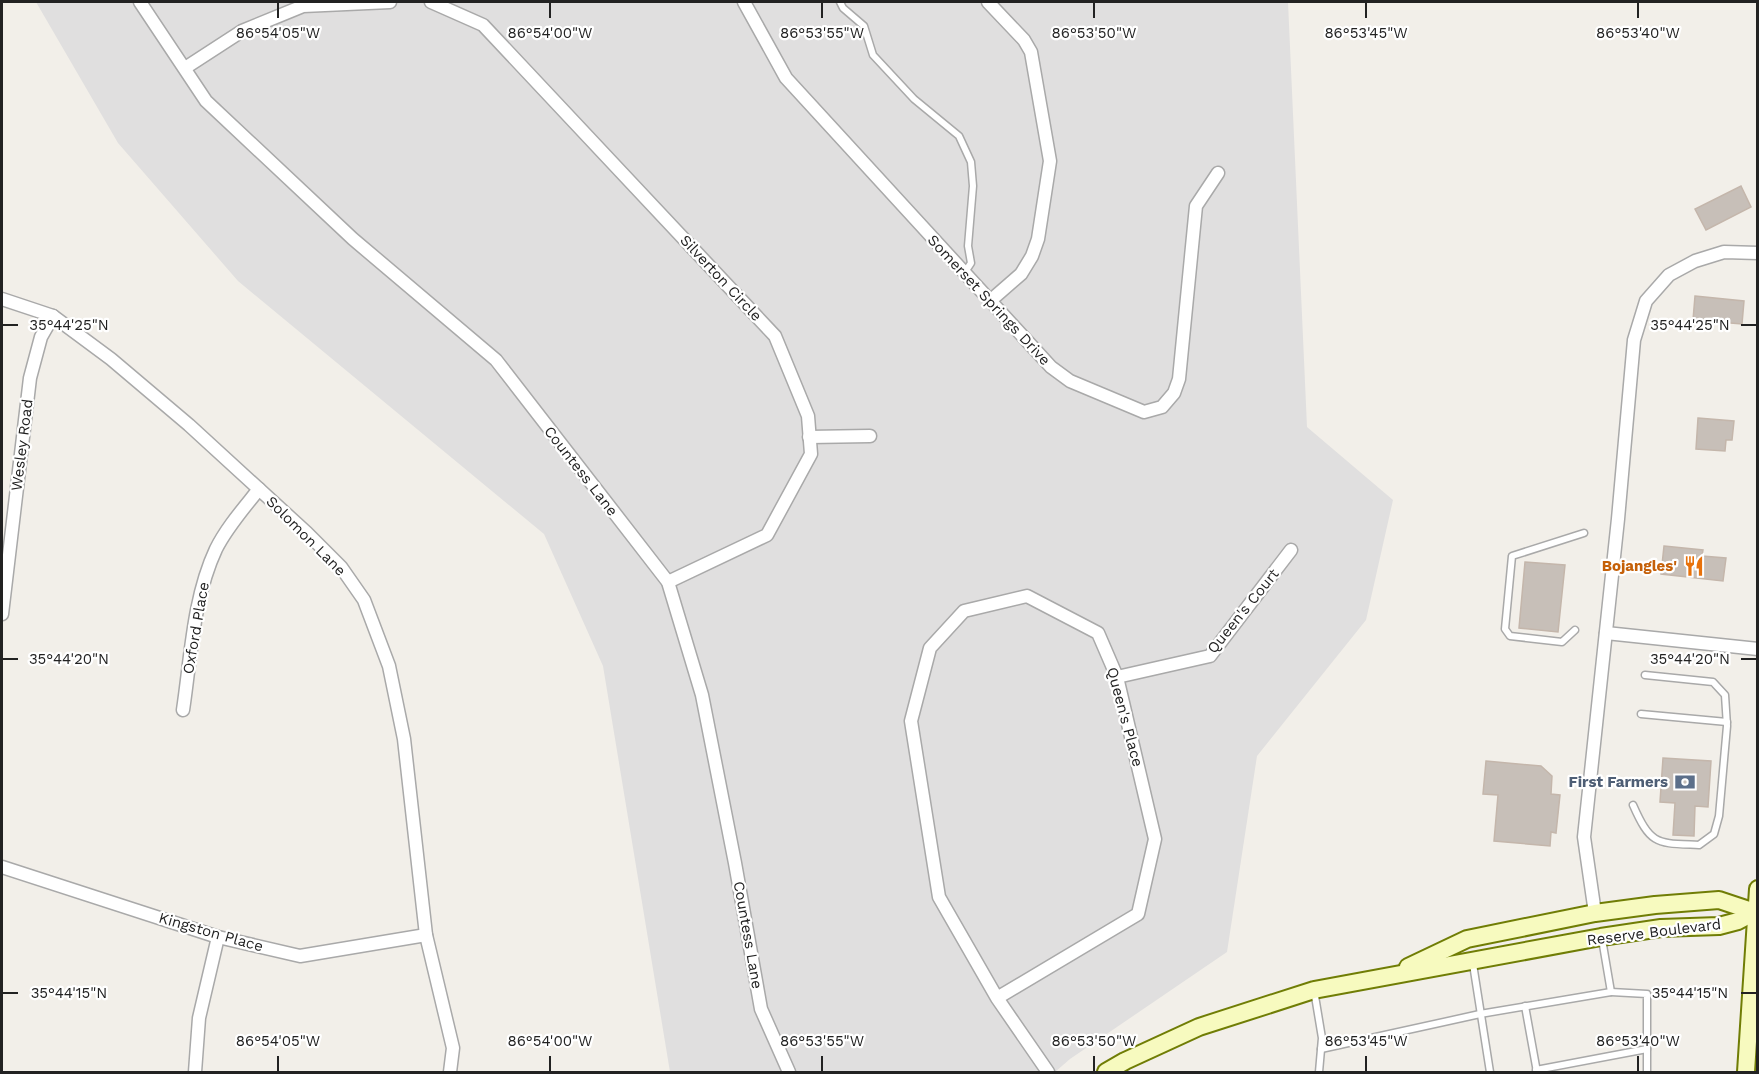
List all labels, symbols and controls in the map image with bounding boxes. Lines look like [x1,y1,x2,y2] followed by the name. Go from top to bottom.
[236,24,320,42] text: 86°54'05"W
[507,24,593,42] text: 86°54'00"W
[780,24,864,42] text: 86°53'55"W
[1052,24,1136,42] text: 86°53'50"W
[1324,24,1408,42] text: 86°53'45"W
[1596,24,1680,42] text: 86°53'40"W
[676,231,766,325] street label: Silverton Circle
[924,231,1054,369] street label: Somerset Springs Drive
[29,316,109,334] text: 35°44'25"N
[1650,316,1730,334] text: 35°44'25"N
[7,398,37,492] street label: Wesley Road
[540,423,622,519] street label: Countess Lane
[262,492,350,580] street label: Solomon Lane
[1682,554,1706,578] restaurant icon: Bojangles'
[1602,557,1677,575] place label: Bojangles'
[1203,565,1283,657] street label: Queen's Court
[179,580,213,676] street label: Oxford Place
[29,650,109,668] text: 35°44'20"N
[1650,650,1730,668] text: 35°44'20"N
[1103,665,1147,769] street label: Queen's Place
[1673,770,1697,794] bank icon: First Farmers
[1569,773,1668,791] place label: First Farmers
[730,880,766,990] street label: Countess Lane
[157,908,265,956] street label: Kingston Place
[1586,915,1722,949] street label: Reserve Boulevard
[31,984,107,1002] text: 35°44'15"N
[1652,984,1728,1002] text: 35°44'15"N
[236,1032,320,1050] text: 86°54'05"W
[507,1032,593,1050] text: 86°54'00"W
[780,1032,864,1050] text: 86°53'55"W
[1052,1032,1136,1050] text: 86°53'50"W
[1324,1032,1408,1050] text: 86°53'45"W
[1596,1032,1680,1050] text: 86°53'40"W

